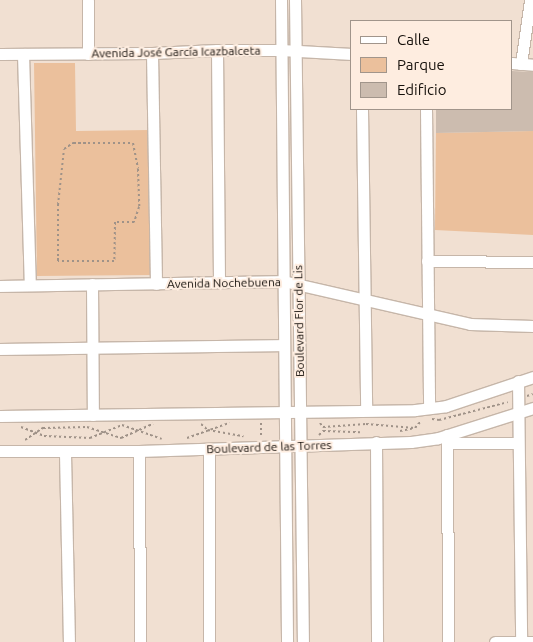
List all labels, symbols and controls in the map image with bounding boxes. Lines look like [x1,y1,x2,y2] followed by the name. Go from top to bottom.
[350,20,513,110] legend
[397,31,430,48] text: Calle
[91,43,261,61] street label: Avenida José García Icazbalceta
[397,56,445,73] text: Parque
[397,81,446,98] text: Edificio
[291,265,307,377] street label: Boulevard Flor de Lis
[167,275,281,291] street label: Avenida Nochebuena
[206,438,332,456] street label: Boulevard de las Torres

